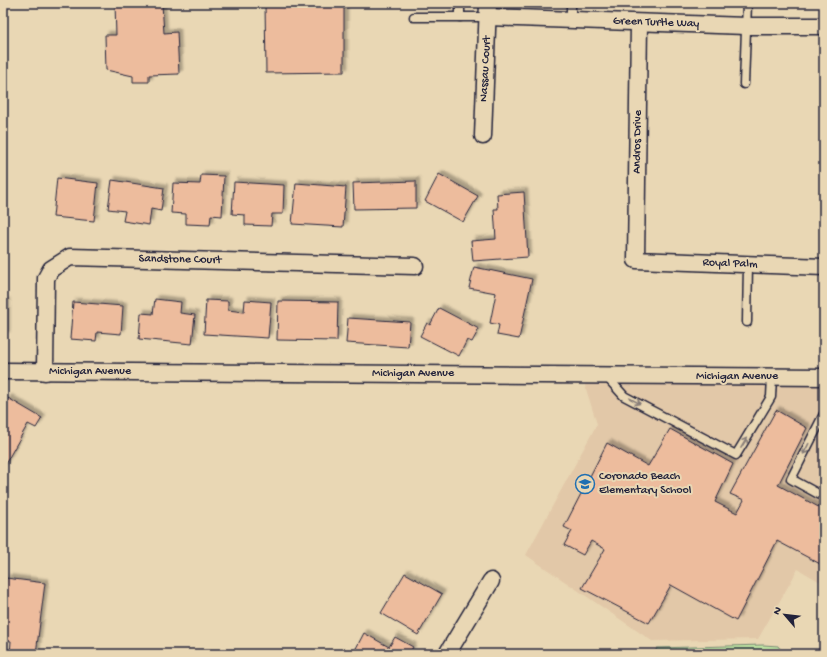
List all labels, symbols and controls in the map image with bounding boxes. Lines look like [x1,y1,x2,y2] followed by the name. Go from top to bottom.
[612,14,700,32] street label: Green Turtle Way
[477,35,495,102] street label: Nassau Court
[630,109,646,174] street label: Andros Drive
[139,252,223,268] street label: Sandstone Court
[702,256,758,272] street label: Royal Palm
[49,365,132,379] street label: Michigan Avenue
[372,367,455,381] street label: Michigan Avenue
[696,370,779,384] street label: Michigan Avenue
[628,398,640,406] one-way arrow
[740,437,748,449] one-way arrow
[802,443,809,455] one-way arrow
[599,470,692,498] place label: Coronado Beach Elementary School
[574,473,596,495] school or university icon: Coronado Beach Elementary School
[765,595,805,635] north arrow
[771,605,785,617] text: N

